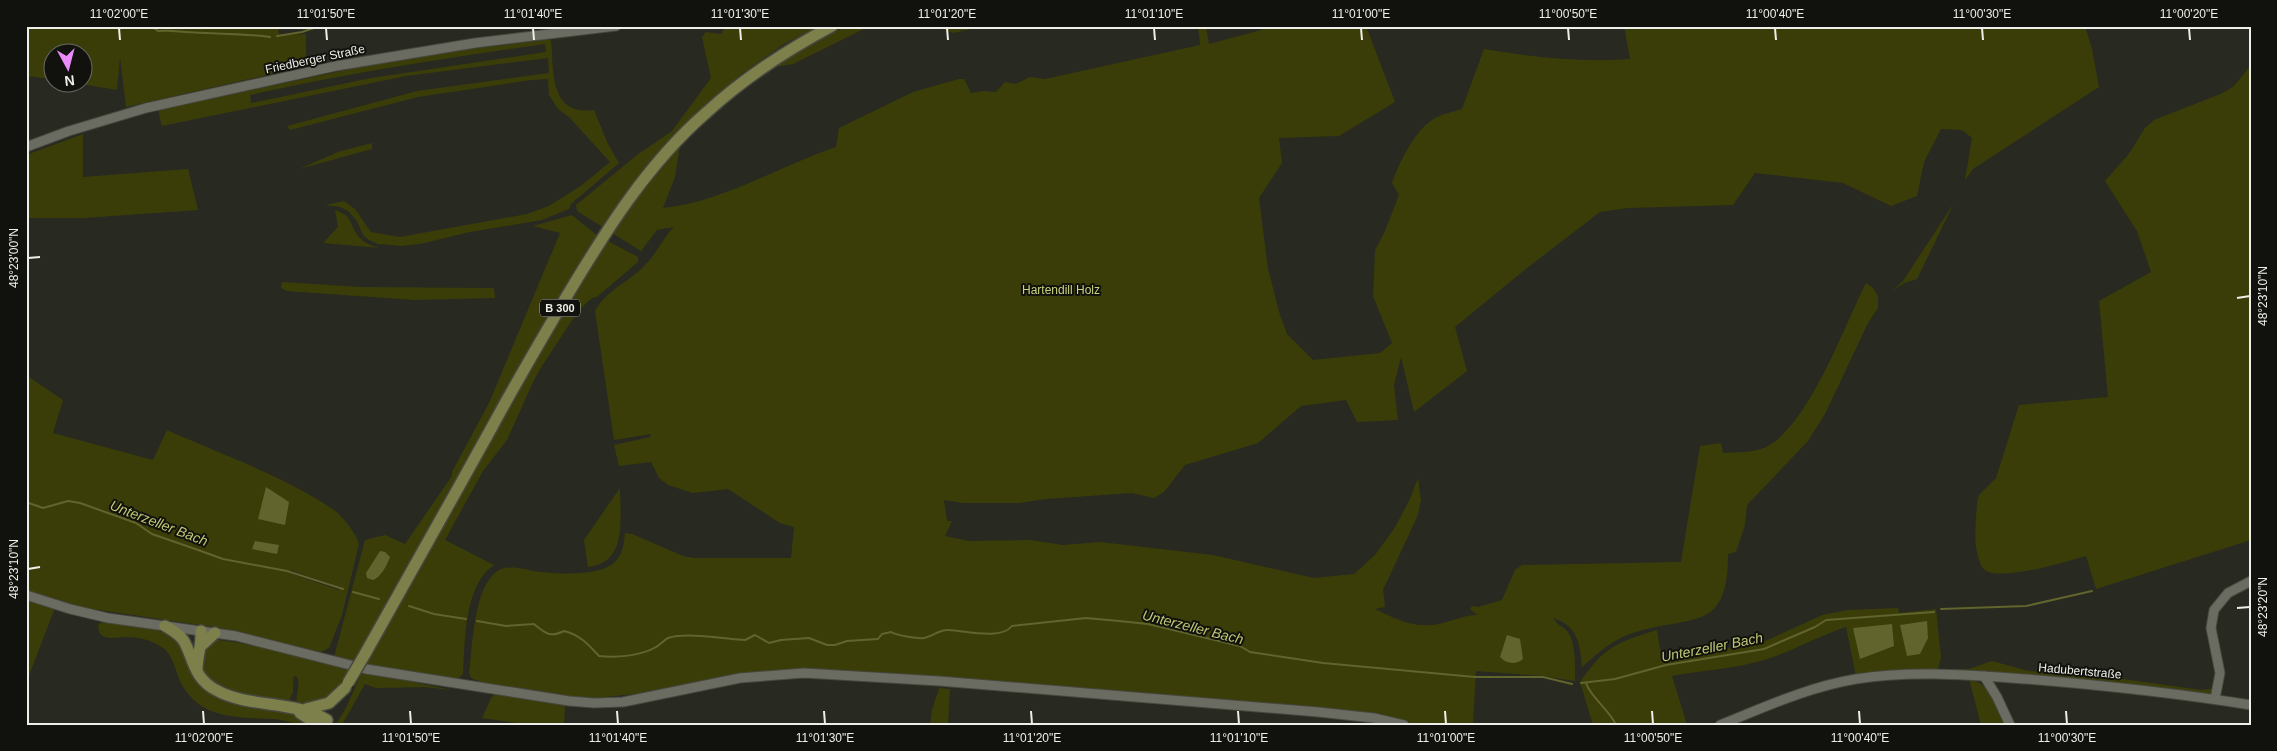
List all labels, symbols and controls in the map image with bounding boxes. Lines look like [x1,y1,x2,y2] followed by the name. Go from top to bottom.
[90,7,148,21] text: 11°02'00"E
[297,7,355,21] text: 11°01'50"E
[504,7,562,21] text: 11°01'40"E
[711,7,769,21] text: 11°01'30"E
[918,7,976,21] text: 11°01'20"E
[1125,7,1183,21] text: 11°01'10"E
[1332,7,1390,21] text: 11°01'00"E
[1539,7,1597,21] text: 11°00'50"E
[1746,7,1804,21] text: 11°00'40"E
[1953,7,2011,21] text: 11°00'30"E
[2160,7,2218,21] text: 11°00'20"E
[42,42,92,92] north arrow
[264,42,366,76] street label: Friedberger Straße
[64,72,76,89] text: N
[7,228,21,288] text: 48°23'00"N
[2256,266,2270,326] text: 48°23'10"N
[1022,283,1100,297] park label: Hartendill Holz
[540,300,580,316] road number: B 300
[108,497,210,549] water label: Unterzeller Bach
[7,539,21,599] text: 48°23'10"N
[2256,577,2270,637] text: 48°23'20"N
[1141,607,1245,647] water label: Unterzeller Bach
[1660,629,1765,665] water label: Unterzeller Bach
[2038,660,2122,682] street label: Hadubertstraße
[175,731,233,745] text: 11°02'00"E
[382,731,440,745] text: 11°01'50"E
[589,731,647,745] text: 11°01'40"E
[796,731,854,745] text: 11°01'30"E
[1003,731,1061,745] text: 11°01'20"E
[1210,731,1268,745] text: 11°01'10"E
[1417,731,1475,745] text: 11°01'00"E
[1624,731,1682,745] text: 11°00'50"E
[1831,731,1889,745] text: 11°00'40"E
[2038,731,2096,745] text: 11°00'30"E

